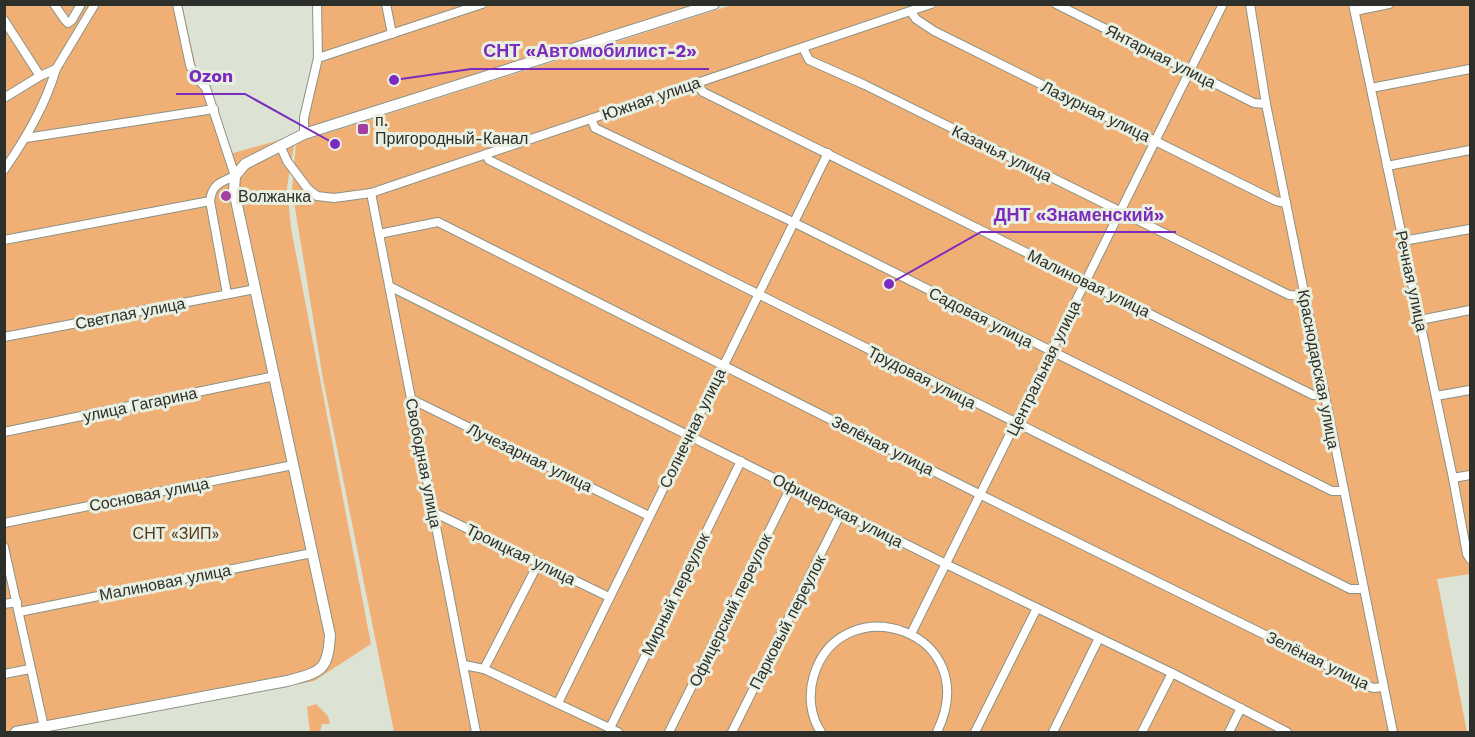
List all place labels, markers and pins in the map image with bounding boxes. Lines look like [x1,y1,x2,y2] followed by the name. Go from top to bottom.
[471,33,709,69] callout: СНТ «Автомобилист-2»
[176,58,245,94] callout: Ozon
[375,111,528,148] place label: п. Пригородный-Канал
[356,122,370,136] marker: п. Пригородный-Канал
[238,187,311,206] place label: Волжанка
[219,189,233,203] marker: Волжанка
[981,196,1176,232] callout: ДНТ «Знаменский»

